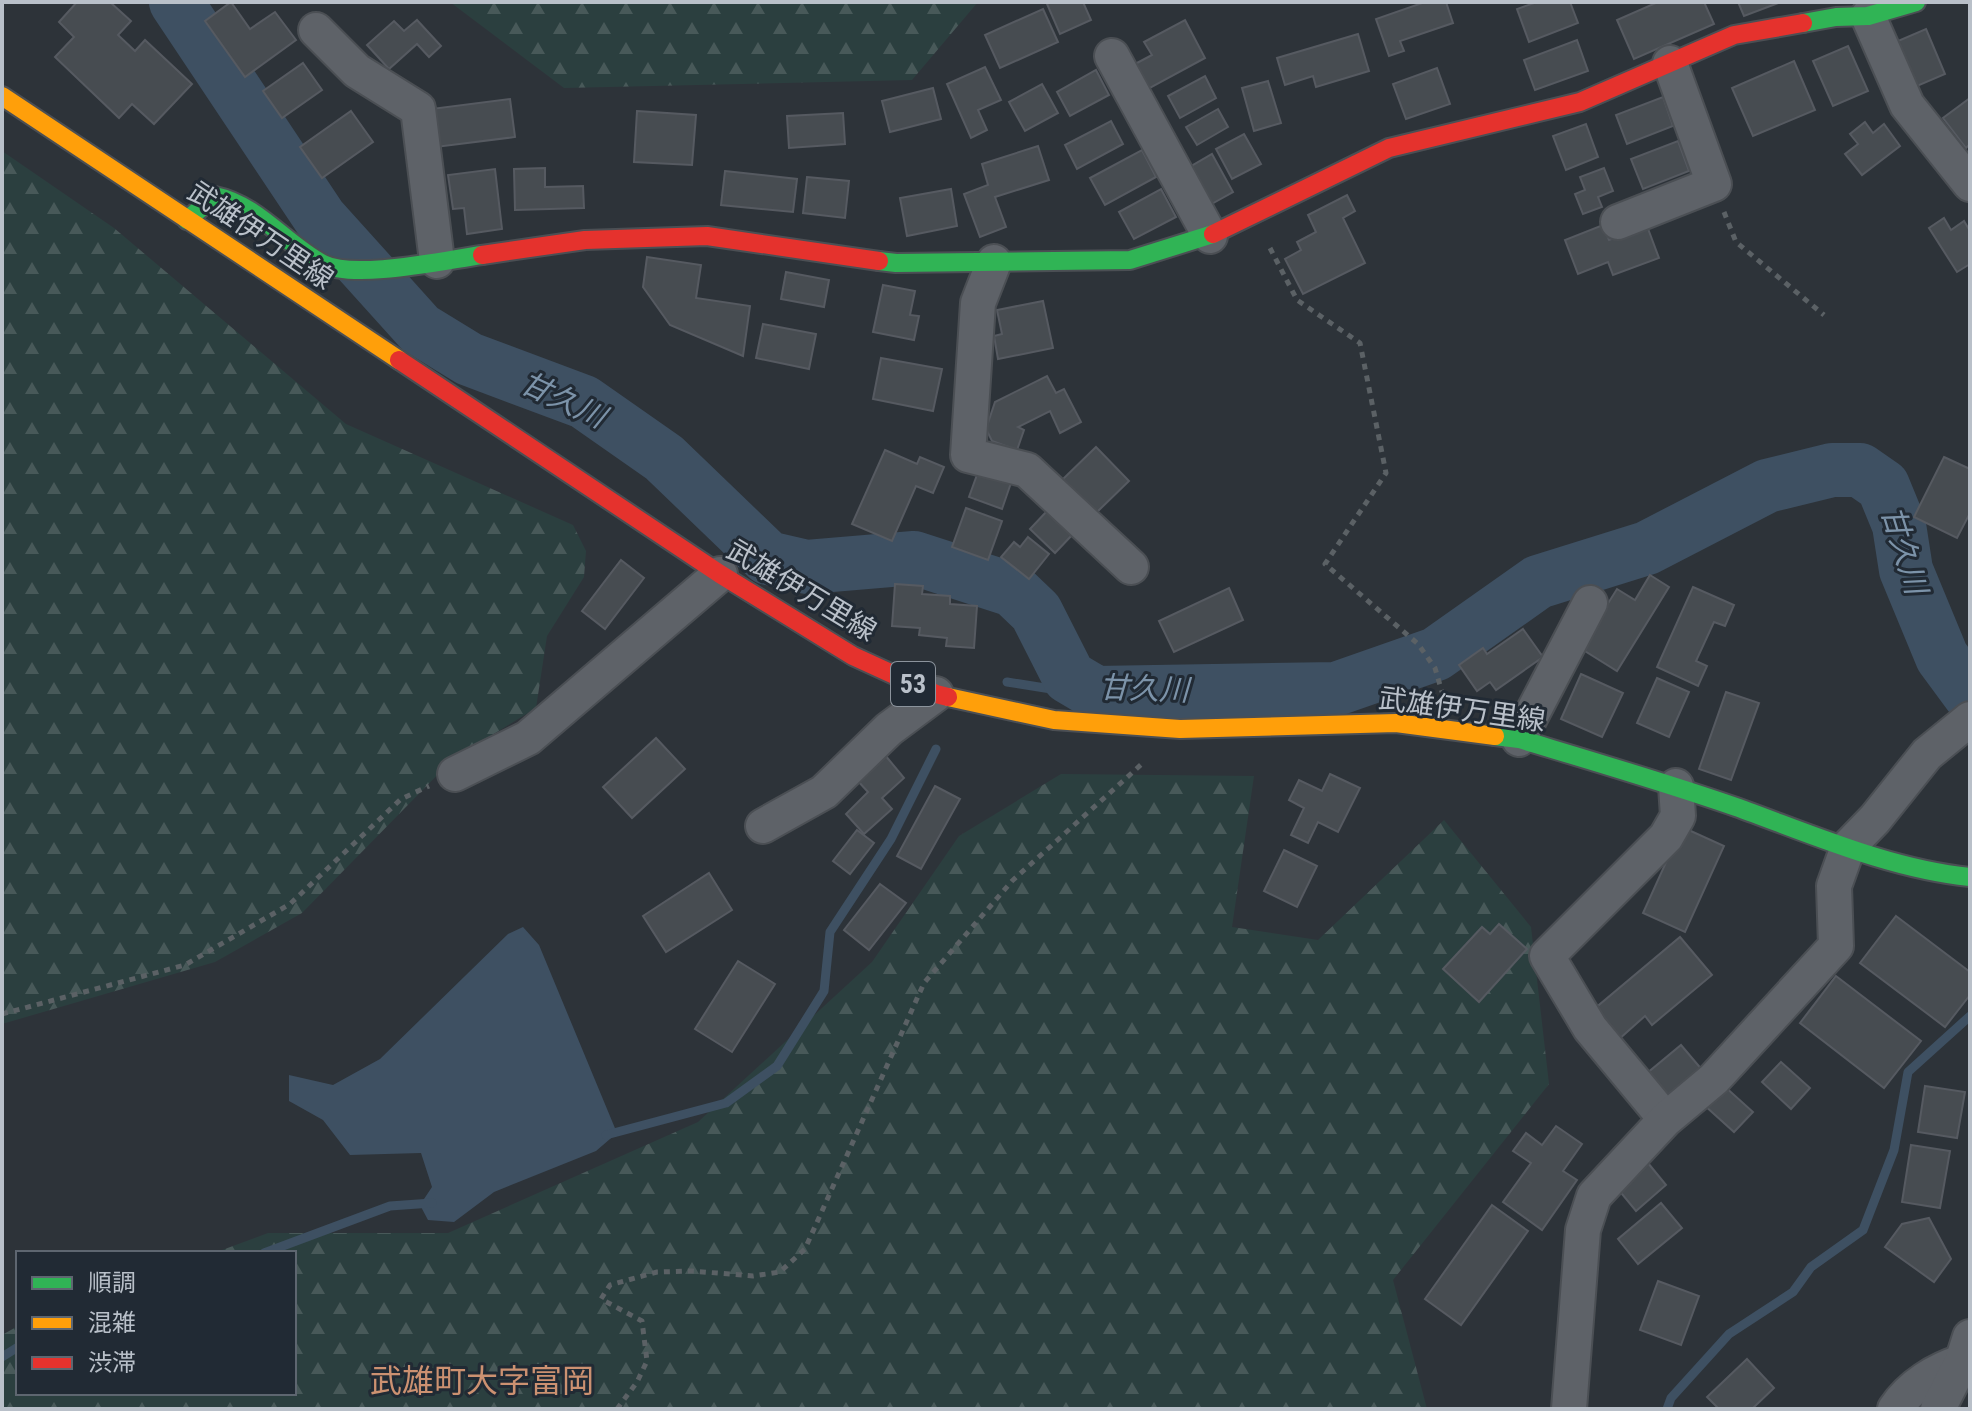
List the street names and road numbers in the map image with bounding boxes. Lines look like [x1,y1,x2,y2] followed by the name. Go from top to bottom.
[182,175,340,296] street label: 武雄伊万里線
[721,533,882,648] street label: 武雄伊万里線
[891,662,935,706] road number: 53
[1376,681,1547,738] street label: 武雄伊万里線

